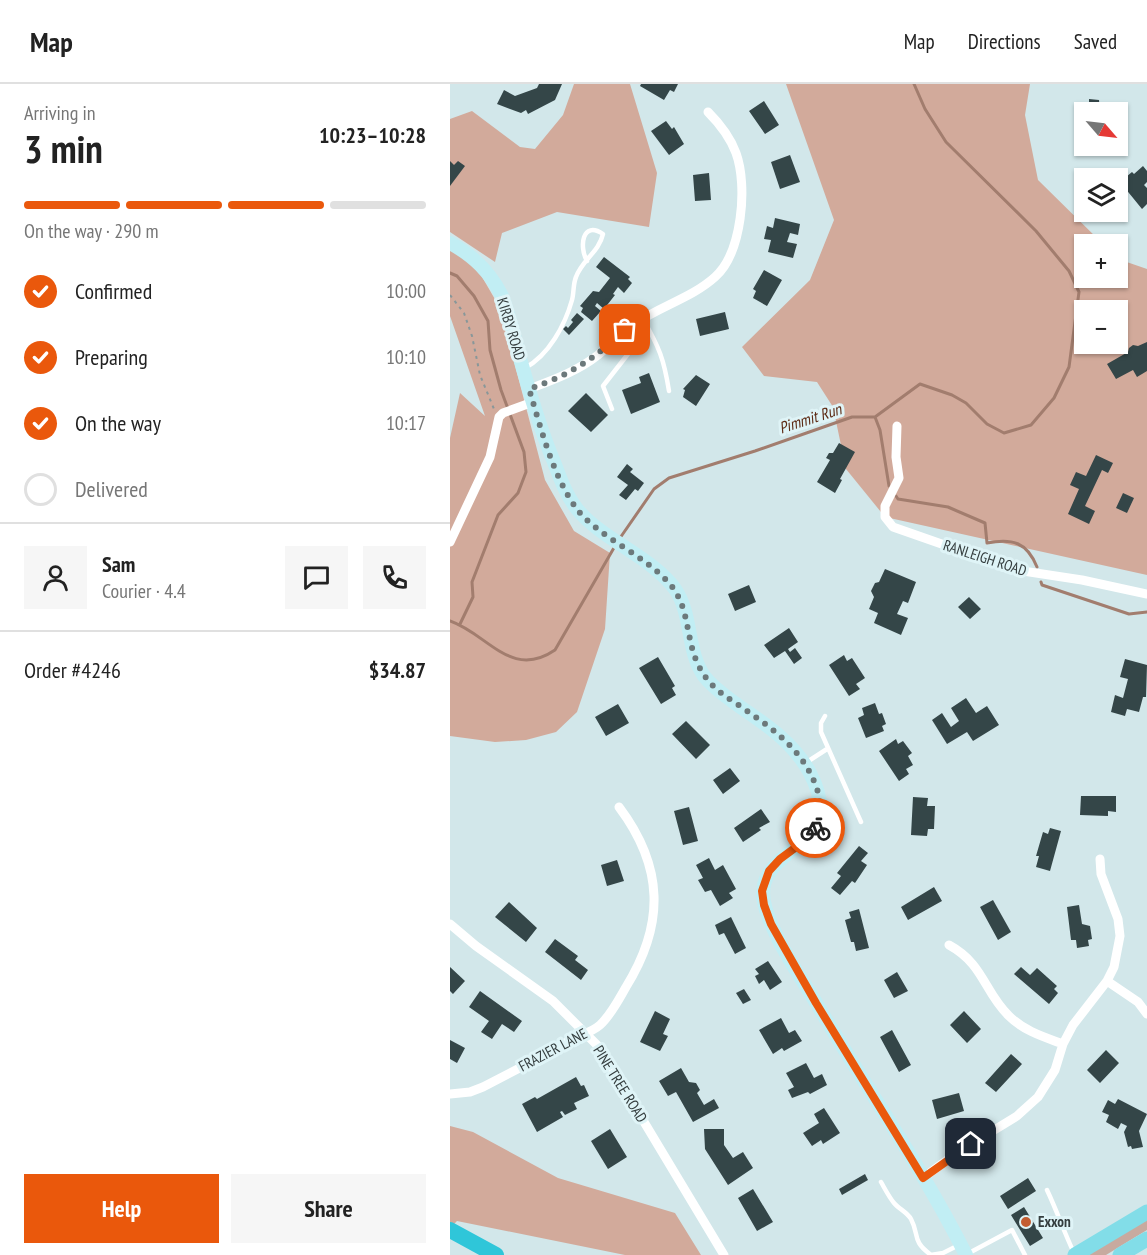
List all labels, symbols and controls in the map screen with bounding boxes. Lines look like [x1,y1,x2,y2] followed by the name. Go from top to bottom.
[30,23,73,60] text: Map
[904,28,935,55] text: Map
[968,28,1041,55] text: Directions
[1074,28,1117,55] text: Saved
[24,100,96,126] text: Arriving in
[1074,102,1128,156] north arrow
[1074,102,1128,354] map controls
[319,121,426,149] text: 10:23–10:28
[24,123,103,174] text: 3 min
[1074,168,1128,222] button: layers
[24,218,159,244] text: On the way · 290 m
[1074,234,1128,288] button: +
[24,275,57,308] icon: check
[75,277,152,305] text: Confirmed
[386,278,426,304] text: 10:00
[493,295,530,363] street label: KIRBY ROAD
[1074,300,1128,354] button: −
[599,304,650,355] pin
[608,313,641,346] icon: bag
[24,341,57,374] icon: check
[75,343,148,371] text: Preparing
[386,344,426,370] text: 10:10
[776,398,845,437] water label: Pimmit Run
[24,407,57,440] icon: check
[75,409,161,437] text: On the way
[386,410,426,436] text: 10:17
[75,475,148,503] text: Delivered
[941,535,1029,580] street label: RANLEIGH ROAD
[24,546,87,609] button: person
[285,546,348,609] button: chat
[363,546,426,609] button: phone
[102,550,135,578] text: Sam
[102,578,186,604] text: Courier · 4.4
[24,656,121,684] text: Order #4246
[369,656,426,684] text: $34.87
[785,798,845,858] courier
[799,812,832,845] icon: bike
[515,1024,590,1076] street label: FRAZIER LANE
[589,1042,652,1126] street label: PINE TREE ROAD
[945,1118,996,1169] pin
[954,1127,987,1160] icon: home
[24,1174,219,1243] button: Help
[231,1174,426,1243] button: Share
[1038,1212,1071,1231] place label: Exxon
[1019,1215,1033,1229] marker: Exxon

